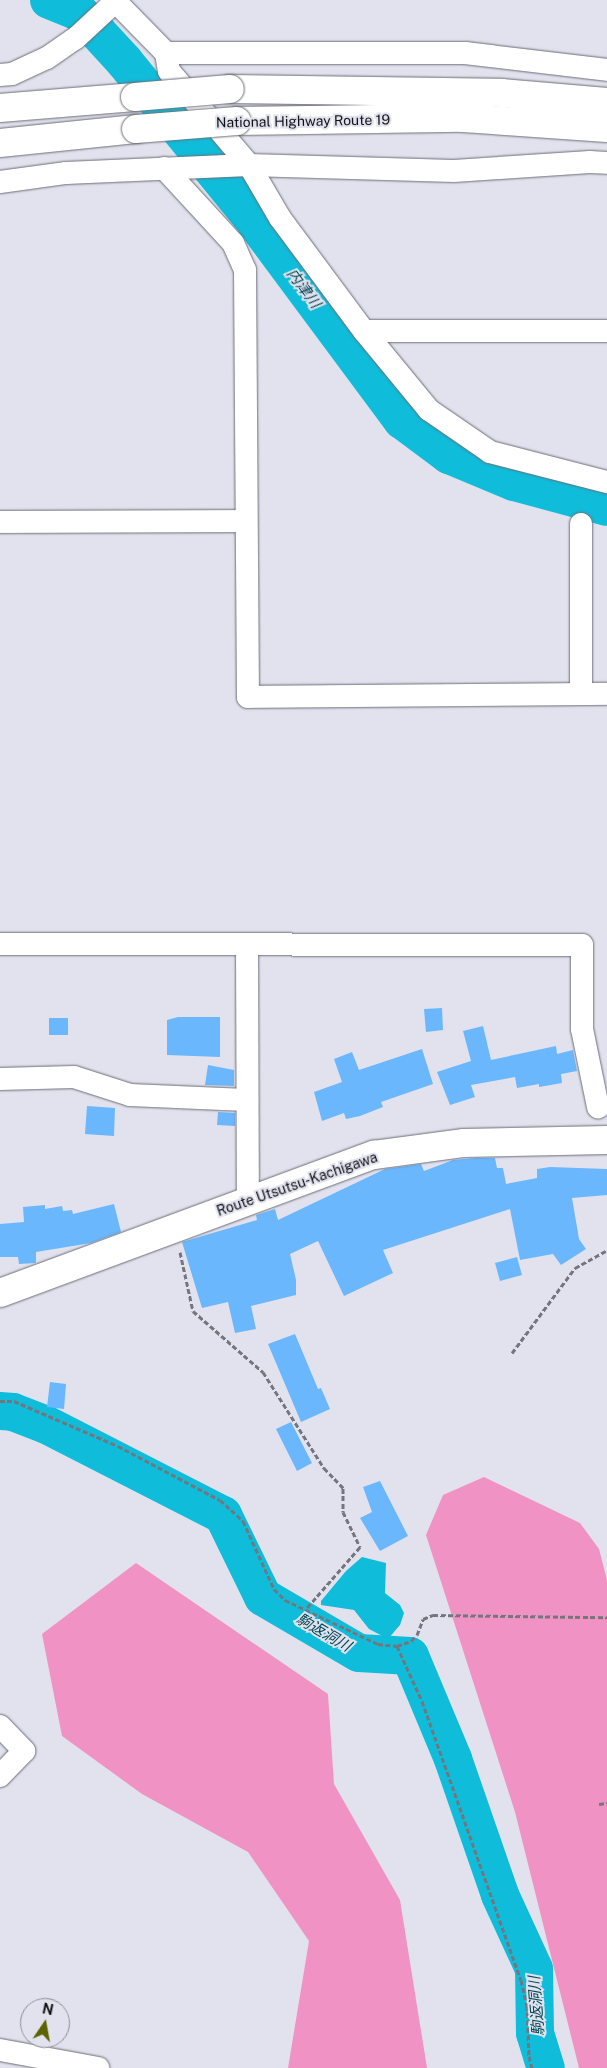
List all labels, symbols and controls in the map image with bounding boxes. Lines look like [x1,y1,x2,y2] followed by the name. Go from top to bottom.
[216,111,390,131] street label: National Highway Route 19
[283,265,325,311] water label: 内津川
[214,1149,380,1219] street label: Route Utsutsu-Kachigawa
[294,1609,354,1655] water label: 駒返洞川
[525,1975,547,2037] water label: 駒返洞川
[20,1998,70,2048] north arrow
[41,2000,55,2018] text: N

